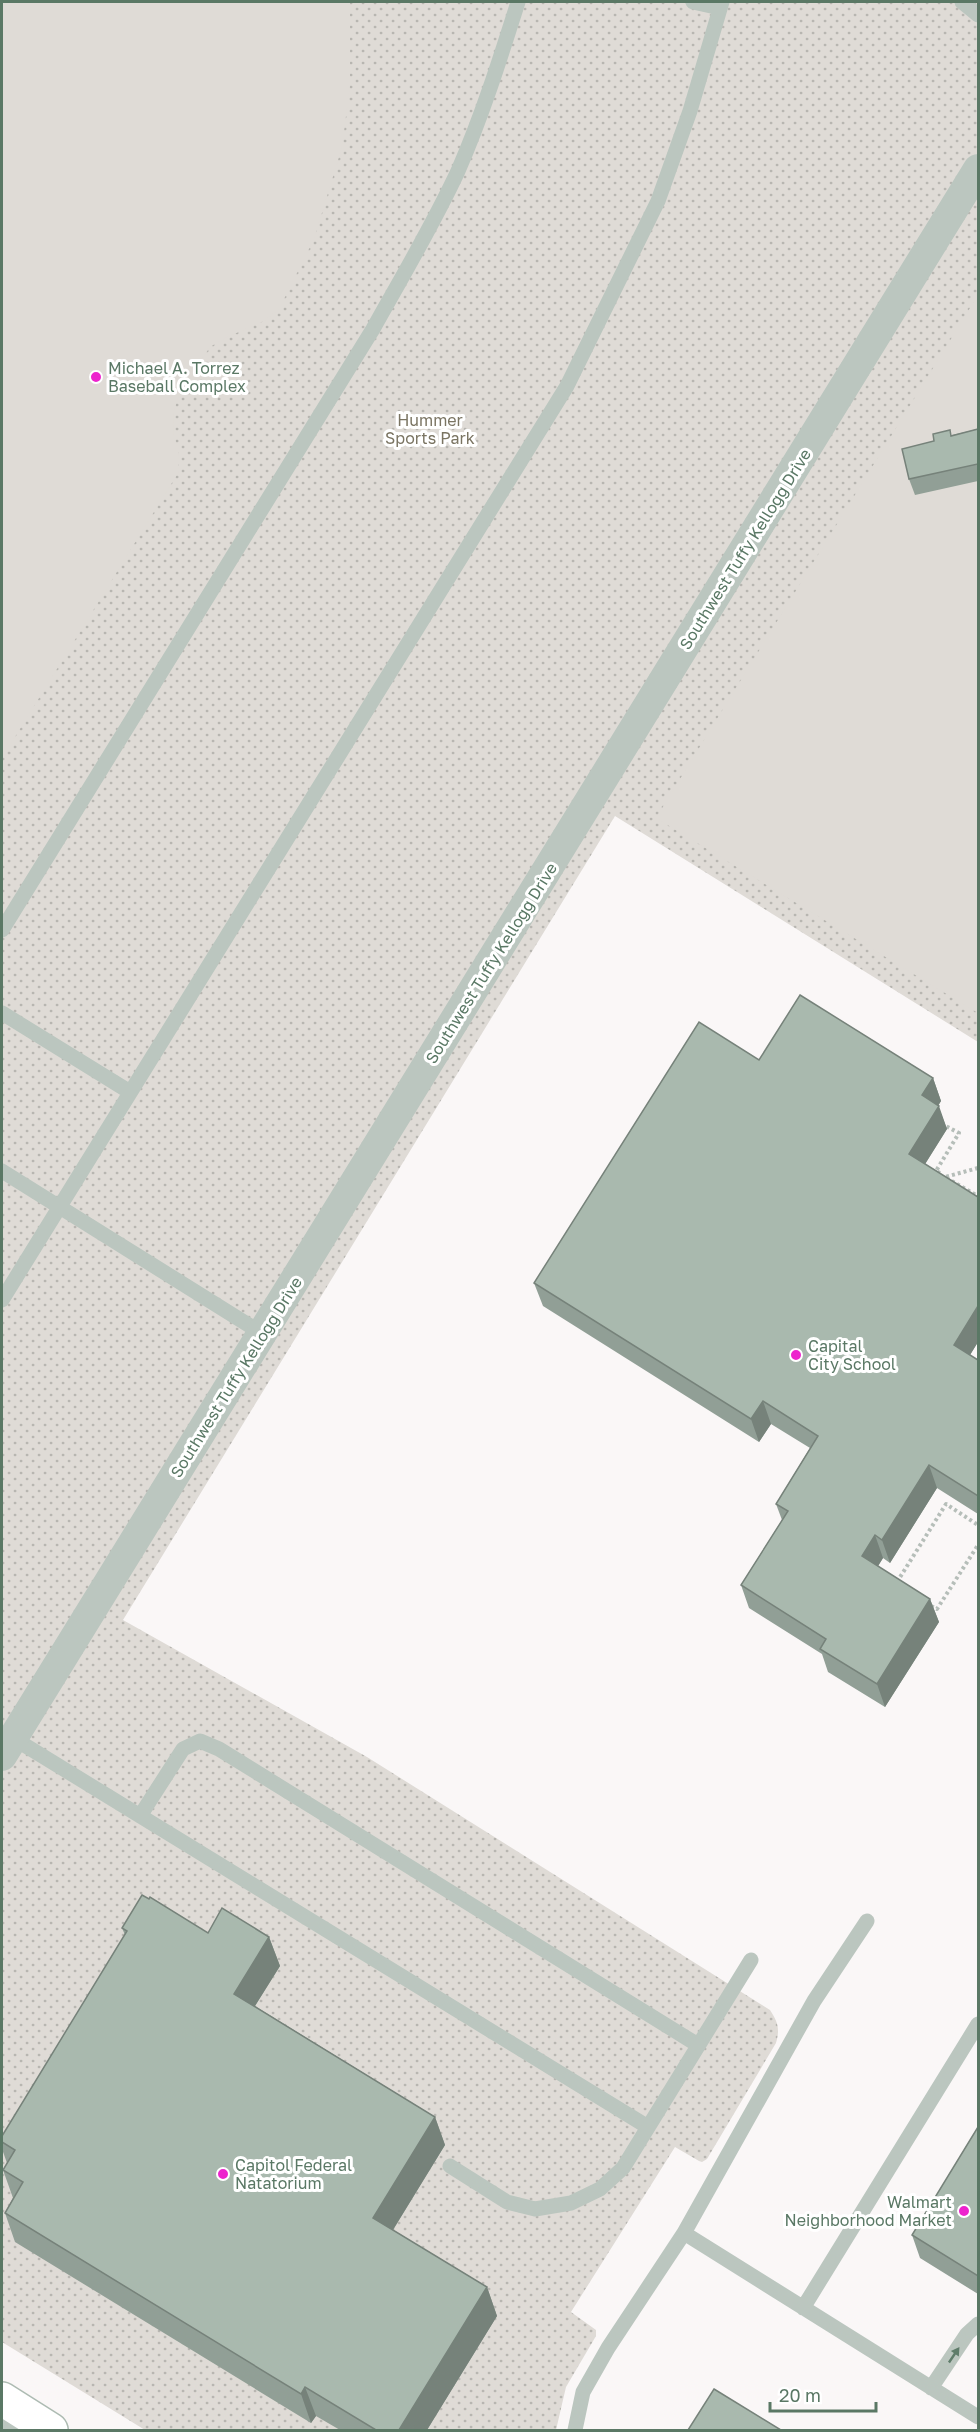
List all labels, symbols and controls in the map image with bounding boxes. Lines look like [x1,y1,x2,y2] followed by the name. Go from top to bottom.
[108,358,246,396] place label: Michael A. Torrez Baseball Complex
[89,370,103,384] marker: Michael A. Torrez Baseball Complex
[385,410,475,448] park label: Hummer Sports Park
[675,445,815,653] street label: Southwest Tuffy Kellogg Drive
[421,859,561,1067] street label: Southwest Tuffy Kellogg Drive
[166,1273,306,1481] street label: Southwest Tuffy Kellogg Drive
[808,1336,896,1374] place label: Capital City School
[789,1348,803,1362] marker: Capital City School
[235,2155,352,2193] place label: Capitol Federal Natatorium
[216,2167,230,2181] marker: Capitol Federal Natatorium
[785,2192,952,2230] place label: Walmart Neighborhood Market
[957,2204,971,2218] marker: Walmart Neighborhood Market
[948,2347,959,2363] one-way arrow
[770,2375,876,2413] scale bar
[779,2384,821,2406] text: 20 m

